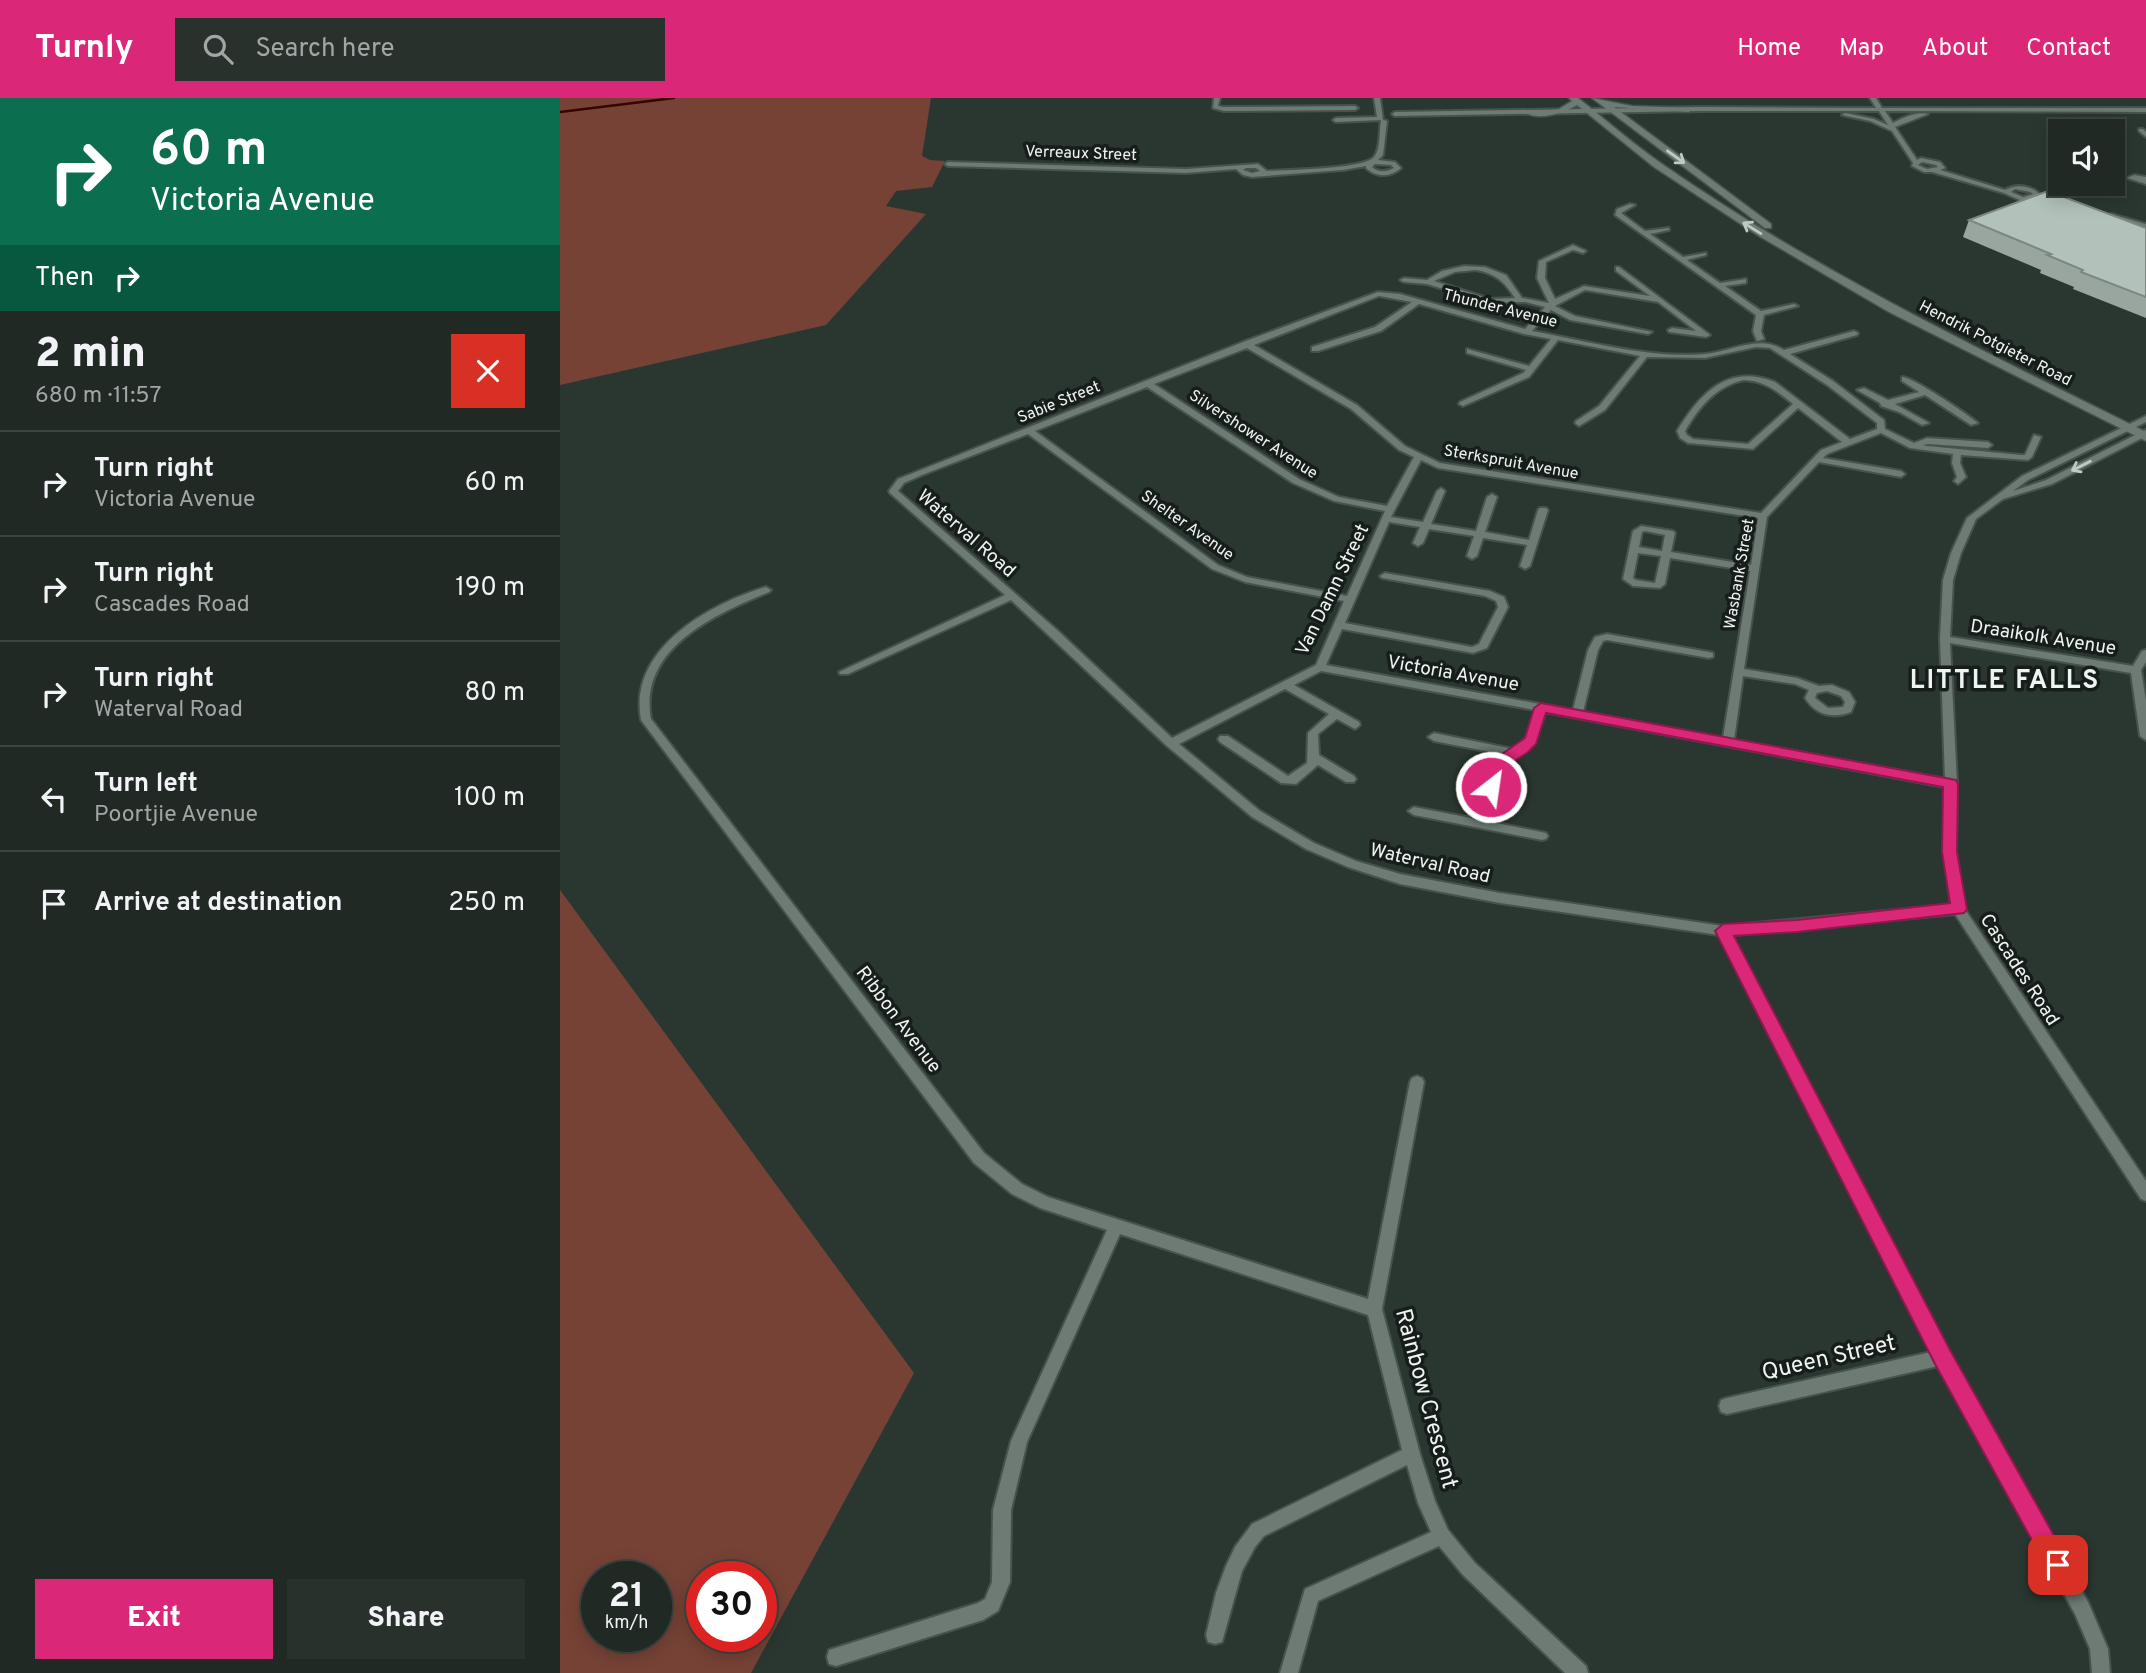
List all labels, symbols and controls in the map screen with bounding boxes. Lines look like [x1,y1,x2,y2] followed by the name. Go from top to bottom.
[175,18,665,81] search box
[35,28,133,70] text: Turnly
[199,30,237,68] icon: search
[255,33,394,66] text: Search here
[1737,34,1801,64] text: Home
[1839,34,1884,64] text: Map
[1922,34,1988,64] text: About
[2026,34,2111,64] text: Contact
[2048,119,2125,196] map controls
[2048,119,2125,196] button: sound
[150,121,268,183] text: 60 m
[35,126,126,217] icon: right
[1025,142,1137,166] street label: Verreaux Street
[1666,150,1685,165] one-way arrow
[150,182,375,222] text: Victoria Avenue
[1743,221,1763,235] one-way arrow
[108,259,146,297] icon: right
[35,262,94,295] text: Then
[1441,285,1559,333] street label: Thunder Avenue
[1915,297,2075,391] street label: Hendrik Potgieter Road
[35,329,146,382] text: 2 min
[451,334,525,408] button: close
[1015,377,1103,429] street label: Sabie Street
[35,382,161,411] text: 680 m · 11:57
[1185,386,1321,484] street label: Silvershower Avenue
[1442,441,1580,485] street label: Sterkspruit Avenue
[94,453,214,486] text: Turn right
[2071,459,2092,473] one-way arrow
[35,465,73,503] icon: right
[465,467,525,500] text: 60 m
[912,485,1020,583] street label: Waterval Road
[94,486,255,515] text: Victoria Avenue
[1137,487,1237,565] street label: Shelter Avenue
[1720,517,1760,631] street label: Wasbank Street
[1291,520,1375,660] street label: Van Damn Street
[94,558,214,591] text: Turn right
[35,570,73,608] icon: right
[455,572,525,605] text: 190 m
[94,591,250,620] text: Cascades Road
[1968,615,2118,661] street label: Draaikolk Avenue
[1385,651,1521,697] street label: Victoria Avenue
[94,663,214,696] text: Turn right
[1910,665,2100,698] district label: LITTLE FALLS
[35,675,73,713] icon: right
[465,677,525,710] text: 80 m
[94,696,243,725] text: Waterval Road
[1454,750,1528,824] position arrow
[94,768,198,801] text: Turn left
[35,780,73,818] icon: left
[454,782,525,815] text: 100 m
[94,801,258,830] text: Poortjie Avenue
[1367,838,1493,890] street label: Waterval Road
[35,885,73,923] icon: arrive
[94,887,342,920] text: Arrive at destination
[448,887,525,920] text: 250 m
[1974,910,2064,1030] street label: Cascades Road
[850,962,946,1078] street label: Ribbon Avenue
[1387,1306,1463,1492] street label: Rainbow Crescent
[1759,1329,1899,1389] street label: Queen Street
[2028,1535,2088,1595] pin
[2039,1546,2077,1584] icon: arrive
[686,1561,777,1652] speed limit sign: 30
[609,1575,644,1619] text: 21
[35,1579,273,1659] button: Exit
[287,1579,525,1659] button: Share
[605,1612,648,1635] text: km/h

